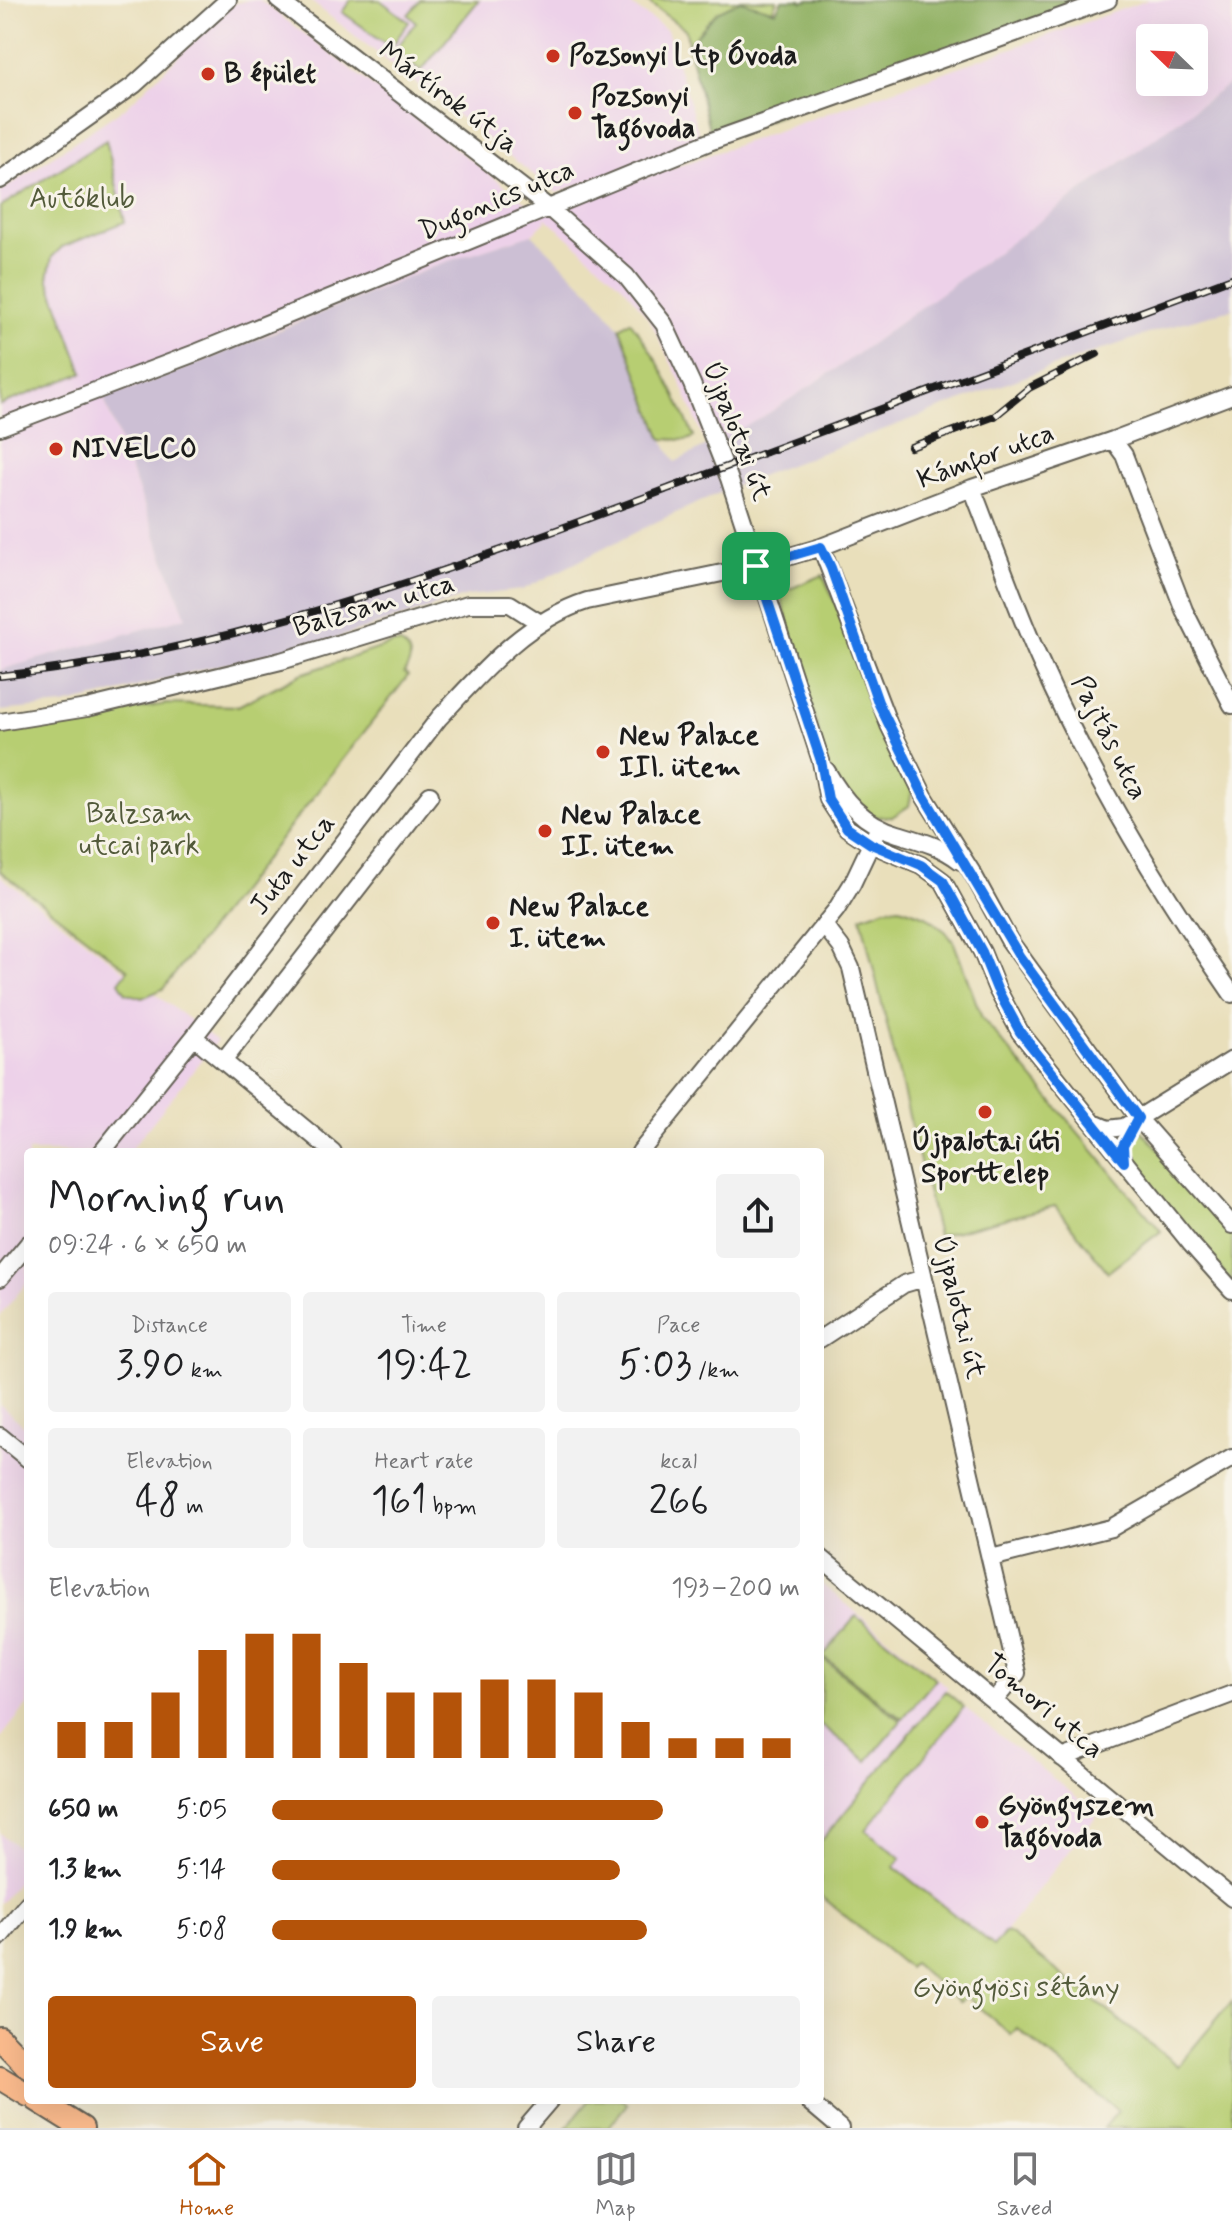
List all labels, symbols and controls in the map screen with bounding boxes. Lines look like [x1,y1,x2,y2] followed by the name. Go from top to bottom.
[1136,24,1208,96] north arrow
[1136,24,1208,96] map controls
[370,33,526,163] street label: Mártírok útja
[569,38,797,75] place label: Pozsonyi Ltp Óvoda
[544,47,562,65] marker: Pozsonyi Ltp Óvoda
[224,56,317,93] place label: B épület
[199,65,217,83] marker: B épület
[591,79,695,151] place label: Pozsonyi Tagóvoda
[566,104,584,122] marker: Pozsonyi Tagóvoda
[414,152,581,253] street label: Dugonics utca
[29,181,135,218] park label: Autóklub
[692,356,780,507] street label: Újpalotai út
[912,415,1060,501] street label: Kámfor utca
[72,431,197,468] place label: NIVELCO
[47,440,65,458] marker: NIVELCO
[722,532,790,600] pin
[734,544,778,588] icon: arrive
[289,565,459,647] street label: Balzsam utca
[1062,669,1156,807] street label: Pajtás utca
[619,718,759,787] place label: New Palace III. ütem
[594,743,612,761] marker: New Palace III. ütem
[79,796,199,865] park label: Balzsam utcai park
[561,797,701,866] place label: New Palace II. ütem
[242,807,344,923] street label: Juta utca
[536,822,554,840] marker: New Palace II. ütem
[509,889,649,958] place label: New Palace I. ütem
[484,914,502,932] marker: New Palace I. ütem
[976,1103,994,1121] marker: Újpalotai úti Sporttelep
[911,1124,1059,1193] place label: Újpalotai úti Sporttelep
[48,1170,285,1228] text: Morning run
[716,1174,800,1258] button: share
[48,1229,247,1263] text: 09:24 · 6 × 650 m
[922,1231,994,1383] street label: Újpalotai út
[131,1312,208,1340] text: Distance
[401,1312,447,1340] text: Time
[657,1312,701,1340] text: Pace
[116,1340,185,1392] text: 3.90
[376,1340,472,1392] text: 19:42
[618,1340,692,1392] text: 5:03
[185,1357,223,1385] text: km
[692,1357,739,1385] text: /km
[126,1448,213,1476] text: Elevation
[375,1448,473,1476] text: Heart rate
[660,1448,697,1476] text: kcal
[135,1476,180,1528] text: 48
[371,1476,427,1528] text: 161
[648,1476,709,1528] text: 266
[180,1493,204,1521] text: m
[427,1493,477,1521] text: bpm
[48,1572,150,1606] text: Elevation
[671,1572,800,1606] text: 193–200 m
[975,1646,1111,1768] street label: Tomori utca
[998,1788,1154,1860] place label: Gyöngyszem Tagóvoda
[48,1793,119,1827] text: 650 m
[176,1793,227,1827] text: 5:05
[973,1813,991,1831] marker: Gyöngyszem Tagóvoda
[48,1853,122,1887] text: 1.3 km
[176,1853,226,1887] text: 5:14
[48,1913,123,1947] text: 1.9 km
[176,1913,227,1947] text: 5:08
[912,1970,1120,2010] park label: Gyöngyösi sétány
[48,1996,416,2088] button: Save
[432,1996,800,2088] button: Share
[180,2147,234,2223] tab: Home
[594,2147,638,2223] tab: Map
[997,2147,1052,2223] tab: Saved

